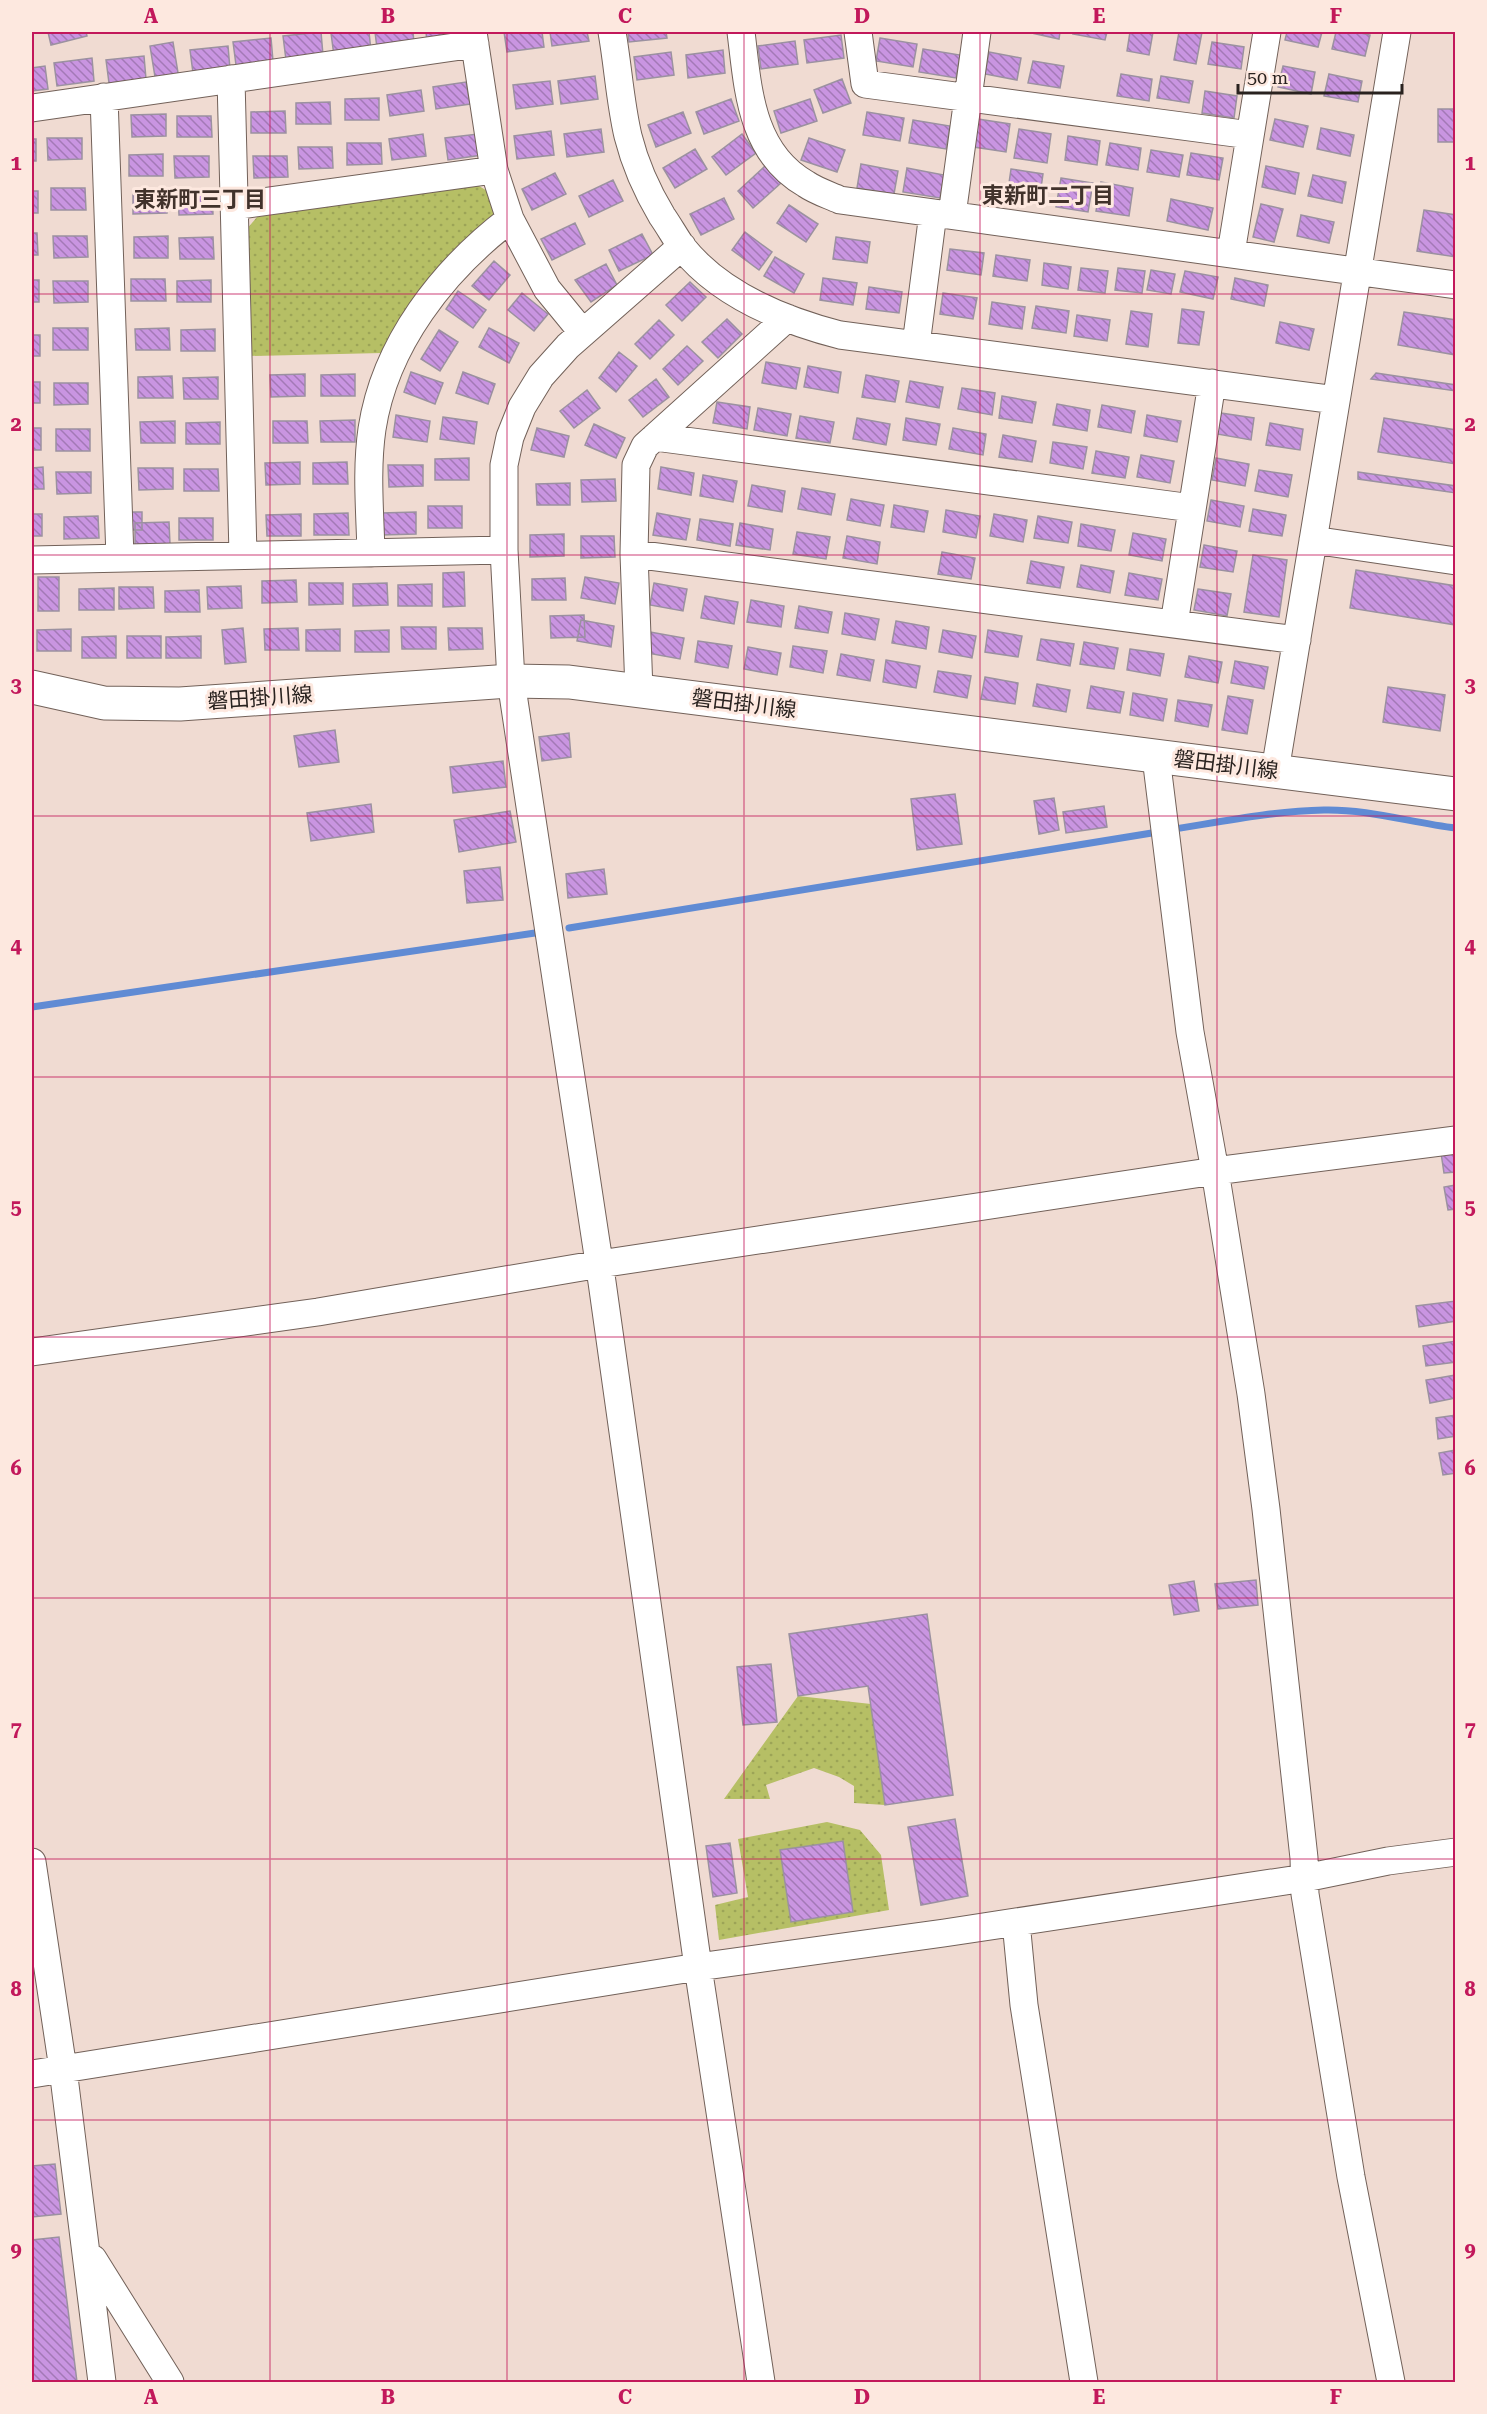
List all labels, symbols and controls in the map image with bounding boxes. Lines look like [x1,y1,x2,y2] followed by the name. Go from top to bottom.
[144,4,159,28] text: A
[381,4,395,28] text: B
[618,4,632,28] text: C
[854,4,870,28] text: D
[1093,4,1106,28] text: E
[1330,4,1342,28] text: F
[1238,57,1402,95] scale bar
[1247,67,1288,88] text: 50 m
[10,151,22,175] text: 1
[1464,151,1476,175] text: 1
[982,183,1114,208] district label: 東新町二丁目
[134,187,266,212] district label: 東新町三丁目
[10,412,22,436] text: 2
[1464,412,1476,436] text: 2
[10,673,22,697] text: 3
[1464,673,1476,697] text: 3
[207,682,313,714] street label: 磐田掛川線
[690,686,798,722] street label: 磐田掛川線
[1172,747,1280,783] street label: 磐田掛川線
[10,934,22,958] text: 4
[1464,934,1476,958] text: 4
[10,1195,22,1219] text: 5
[1464,1195,1476,1219] text: 5
[10,1456,22,1480] text: 6
[1464,1456,1476,1480] text: 6
[10,1717,22,1741] text: 7
[1464,1717,1476,1741] text: 7
[10,1977,22,2001] text: 8
[1464,1977,1476,2001] text: 8
[10,2238,22,2262] text: 9
[1464,2238,1476,2262] text: 9
[144,2385,159,2409] text: A
[381,2385,395,2409] text: B
[618,2385,632,2409] text: C
[854,2385,870,2409] text: D
[1093,2385,1106,2409] text: E
[1330,2385,1342,2409] text: F

